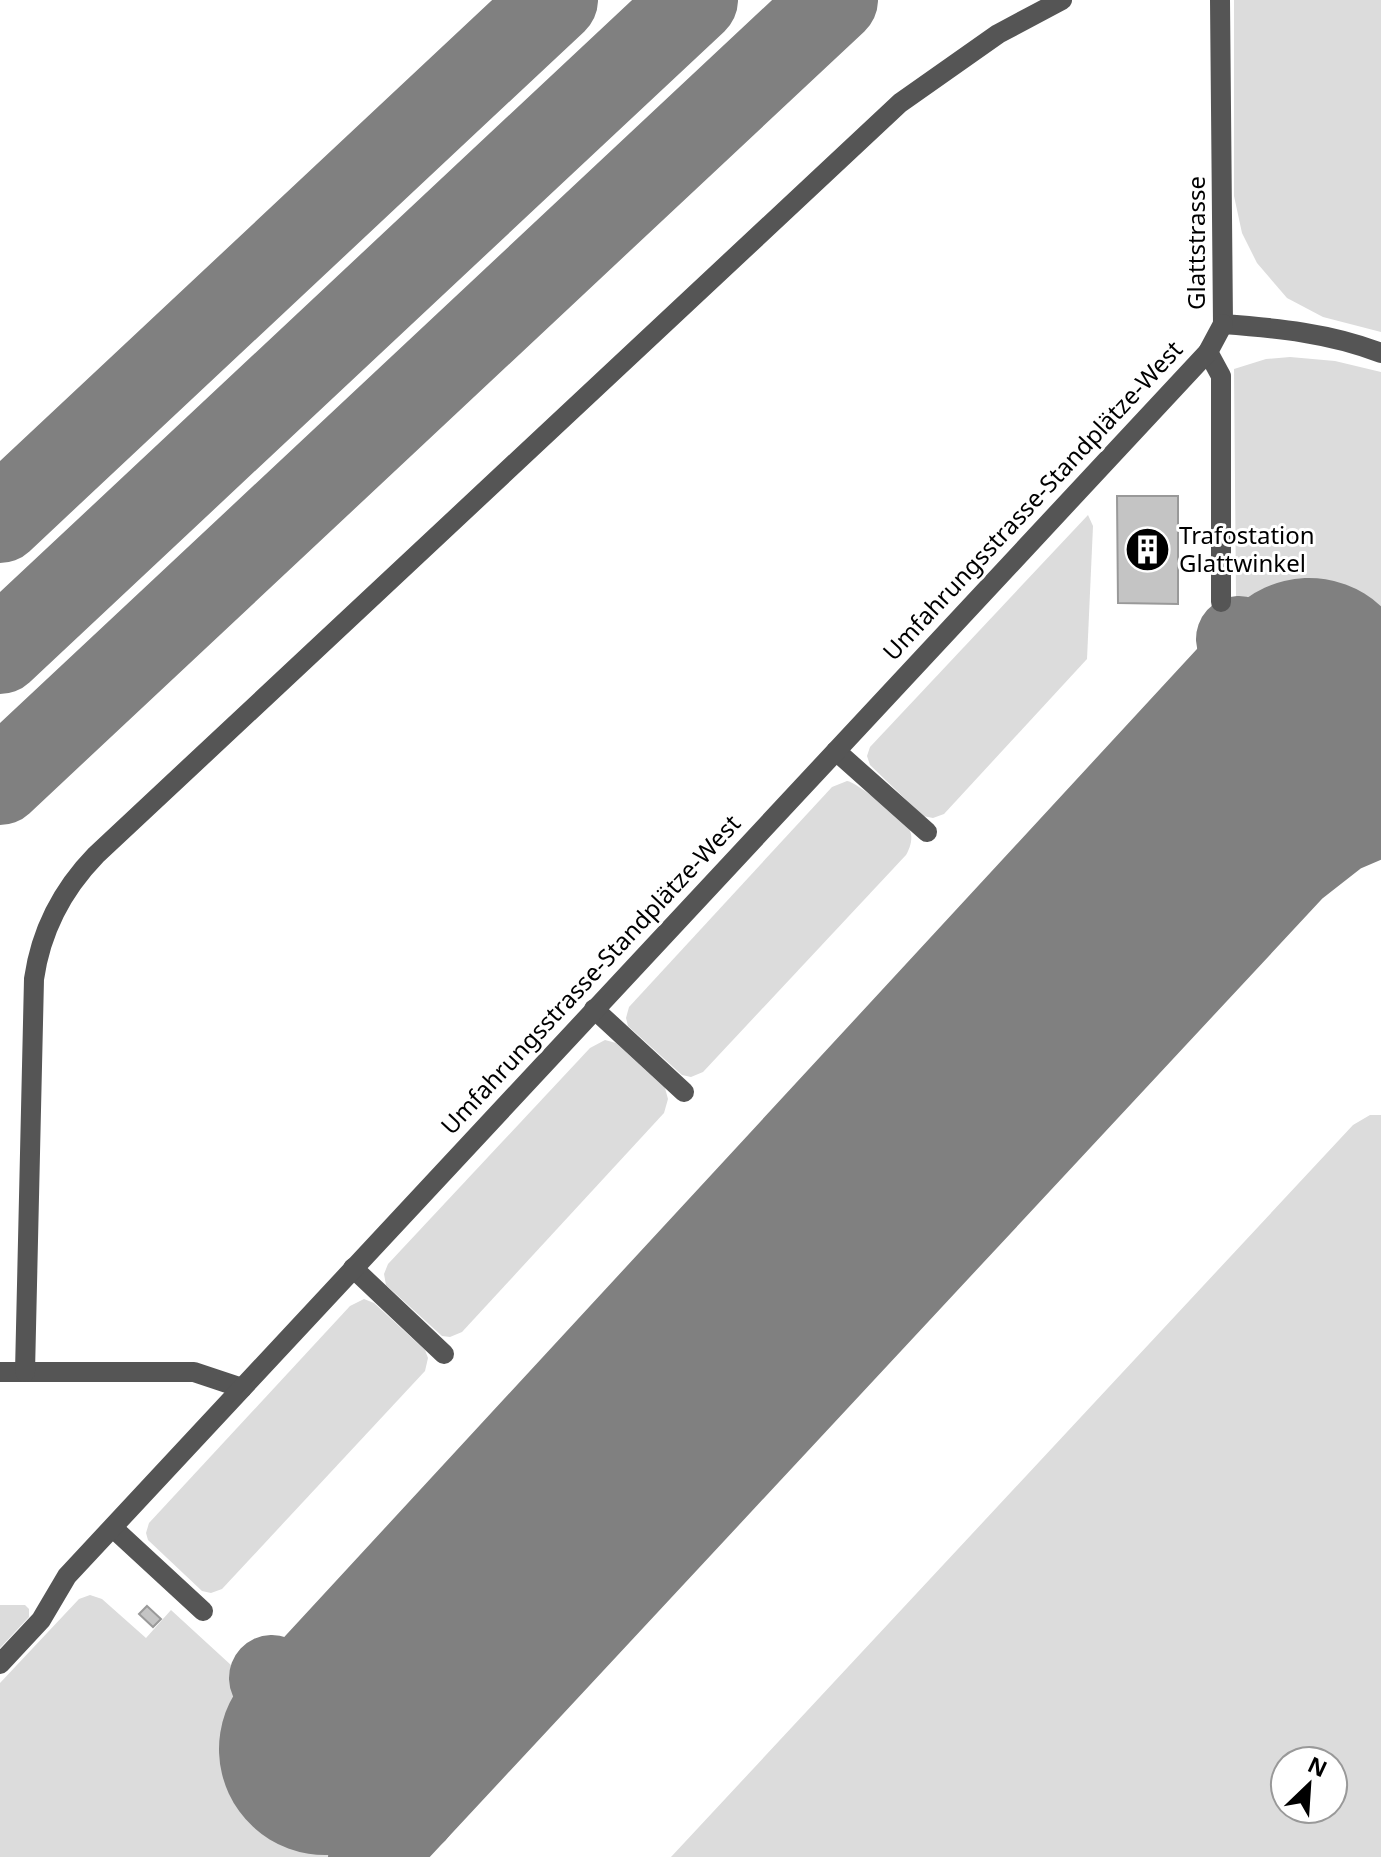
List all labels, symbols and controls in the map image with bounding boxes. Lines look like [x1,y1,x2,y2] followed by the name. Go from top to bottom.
[1179,176,1212,310] street label: Glattstrasse
[875,333,1189,667] street label: Umfahrungsstrasse-Standplätze-West
[1179,518,1315,579] place label: Trafostation Glattwinkel
[1124,526,1172,574] building icon: Trafostation Glattwinkel
[433,807,747,1141] street label: Umfahrungsstrasse-Standplätze-West
[1269,1745,1349,1825] north arrow
[1303,1749,1332,1783] text: N

